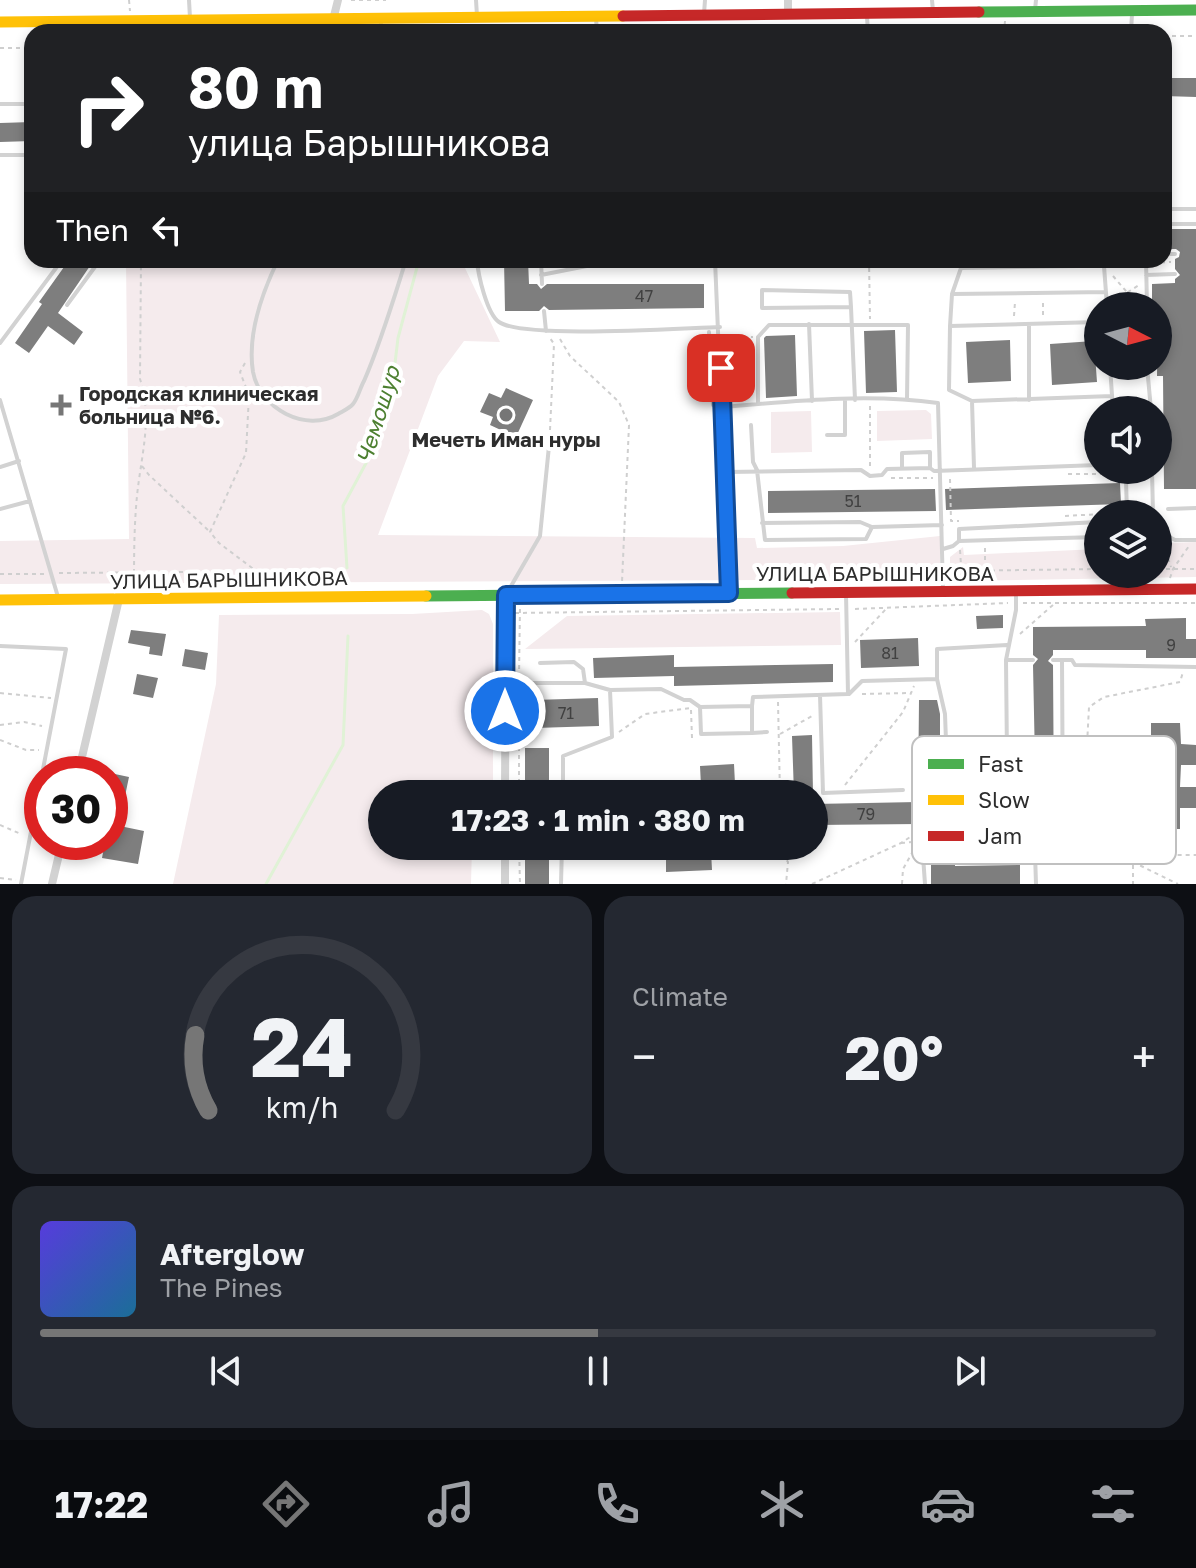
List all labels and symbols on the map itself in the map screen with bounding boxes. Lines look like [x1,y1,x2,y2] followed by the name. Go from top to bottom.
[635,286,653,306] house number: 47
[1084,292,1172,380] north arrow
[687,334,755,402] pin
[350,362,406,467] water label: Чемошур
[79,381,318,428] place label: Городская клиническая больница №6.
[50,394,72,416] marker: Городская клиническая больница №6.
[497,406,515,424] marker: Мечеть Иман нуры
[411,427,601,451] place label: Мечеть Иман нуры
[844,491,862,511] house number: 51
[756,561,994,585] street label: УЛИЦА БАРЫШНИКОВА
[110,565,348,593] street label: УЛИЦА БАРЫШНИКОВА
[1166,635,1176,655] house number: 9
[881,643,899,663] house number: 81
[463,669,547,753] position arrow
[558,703,574,723] house number: 71
[912,736,1176,864] legend
[978,750,1024,777] text: Fast
[24,756,128,860] speed limit sign: 30
[978,786,1030,813] text: Slow
[857,804,875,824] house number: 79
[978,822,1022,849] text: Jam

